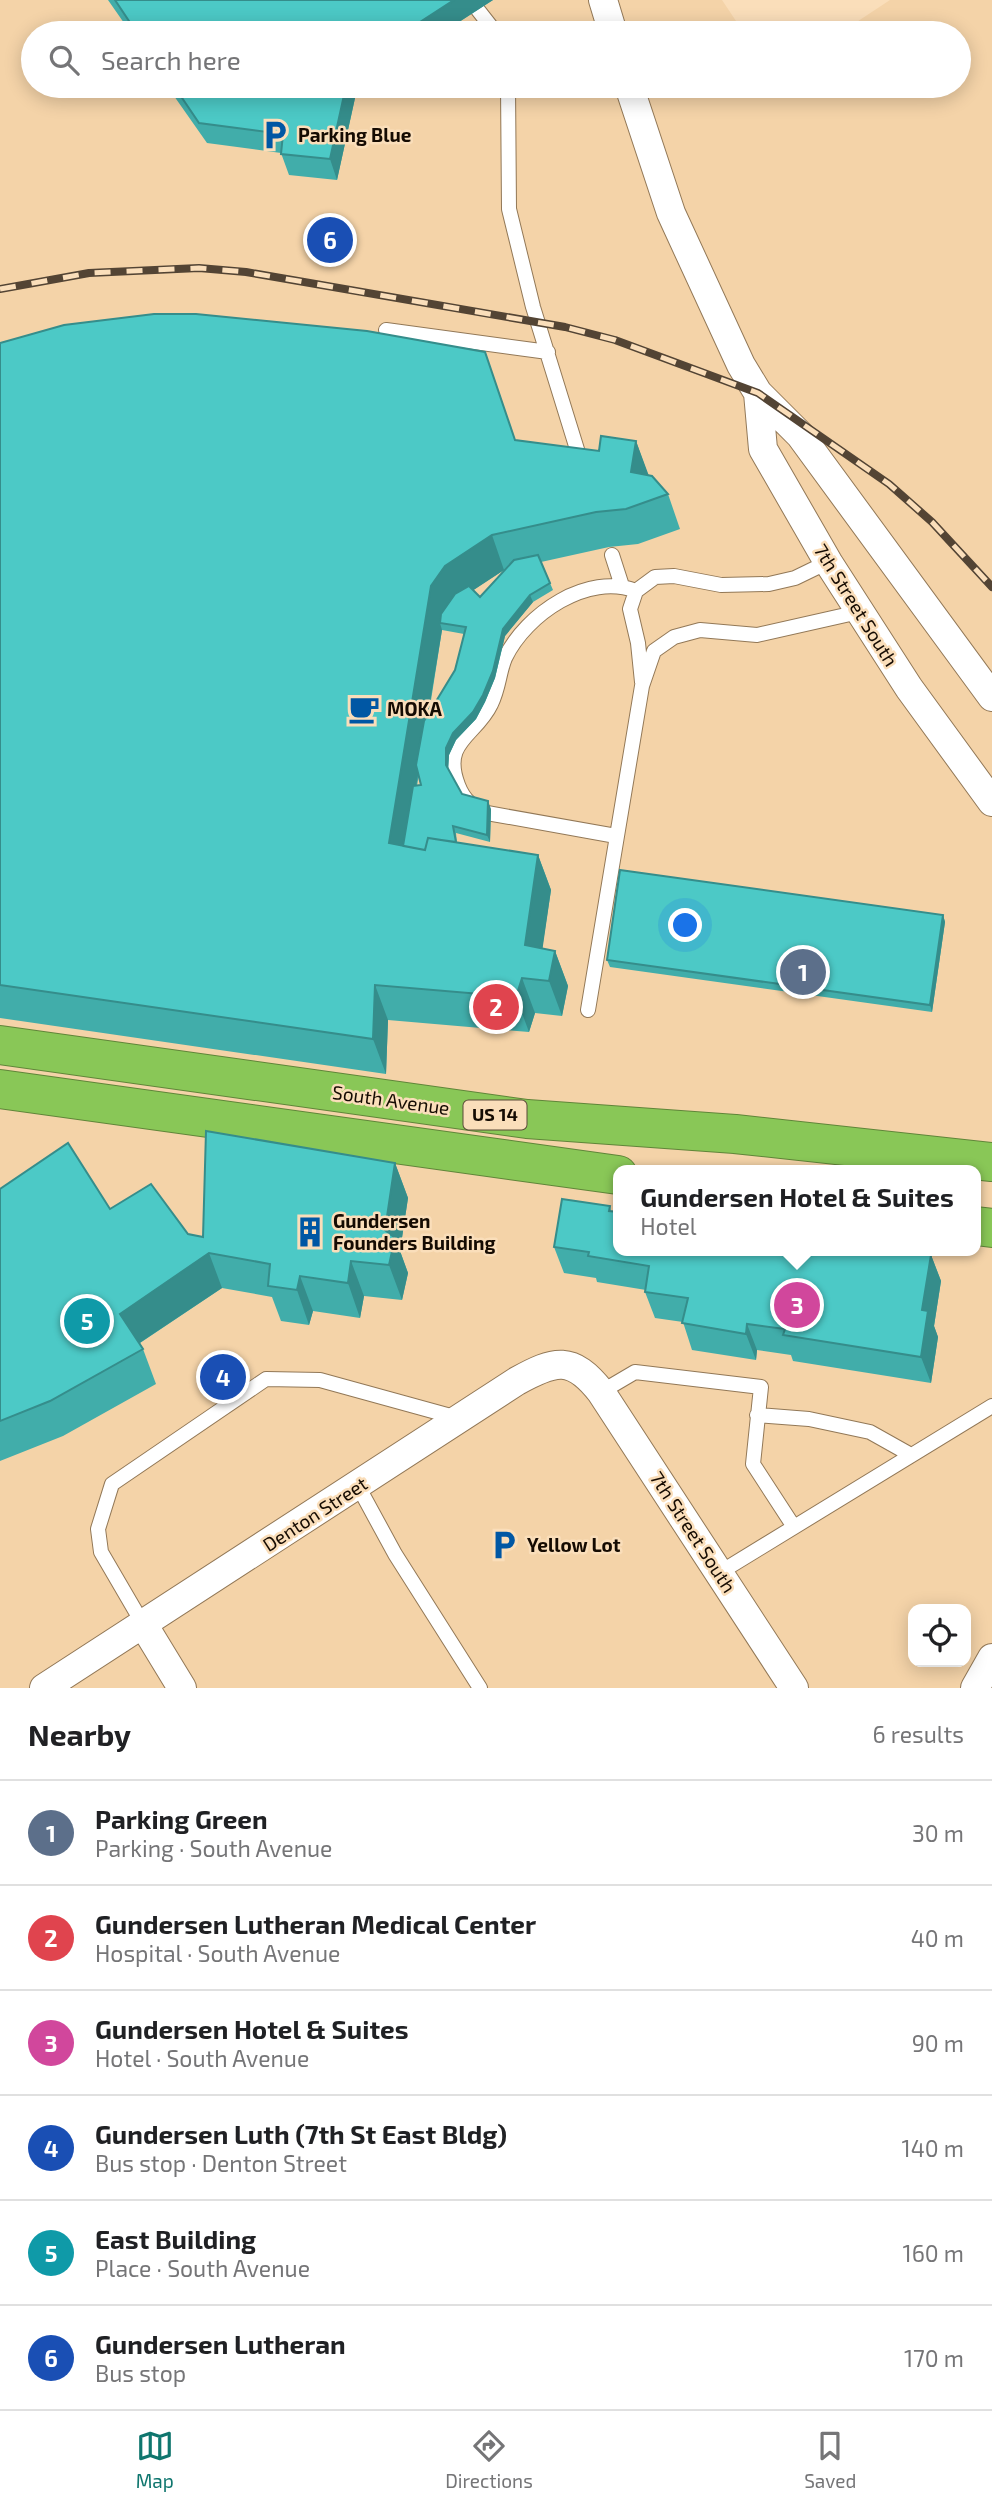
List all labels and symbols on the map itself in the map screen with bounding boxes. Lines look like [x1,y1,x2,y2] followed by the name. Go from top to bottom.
[258,118,292,152] parking icon: Parking Blue
[298,123,412,146] place label: Parking Blue
[307,214,353,266] pin: 6
[810,539,903,670] street label: 7th Street South
[347,692,381,726] cafe icon: MOKA
[387,697,443,720] place label: MOKA
[668,908,702,942] your location
[780,946,826,998] pin: 1
[473,981,519,1033] pin: 2
[331,1080,451,1119] street label: South Avenue
[463,1100,526,1130] road number: US 14
[333,1209,496,1254] place label: Gundersen Founders Building
[293,1215,327,1249] building icon: Gundersen Founders Building
[774,1279,820,1331] pin: 3
[64,1295,110,1347] pin: 5
[200,1351,246,1403] pin: 4
[646,1467,741,1597] street label: 7th Street South
[258,1471,371,1556] street label: Denton Street
[487,1528,521,1562] parking icon: Yellow Lot
[527,1533,621,1556] place label: Yellow Lot

